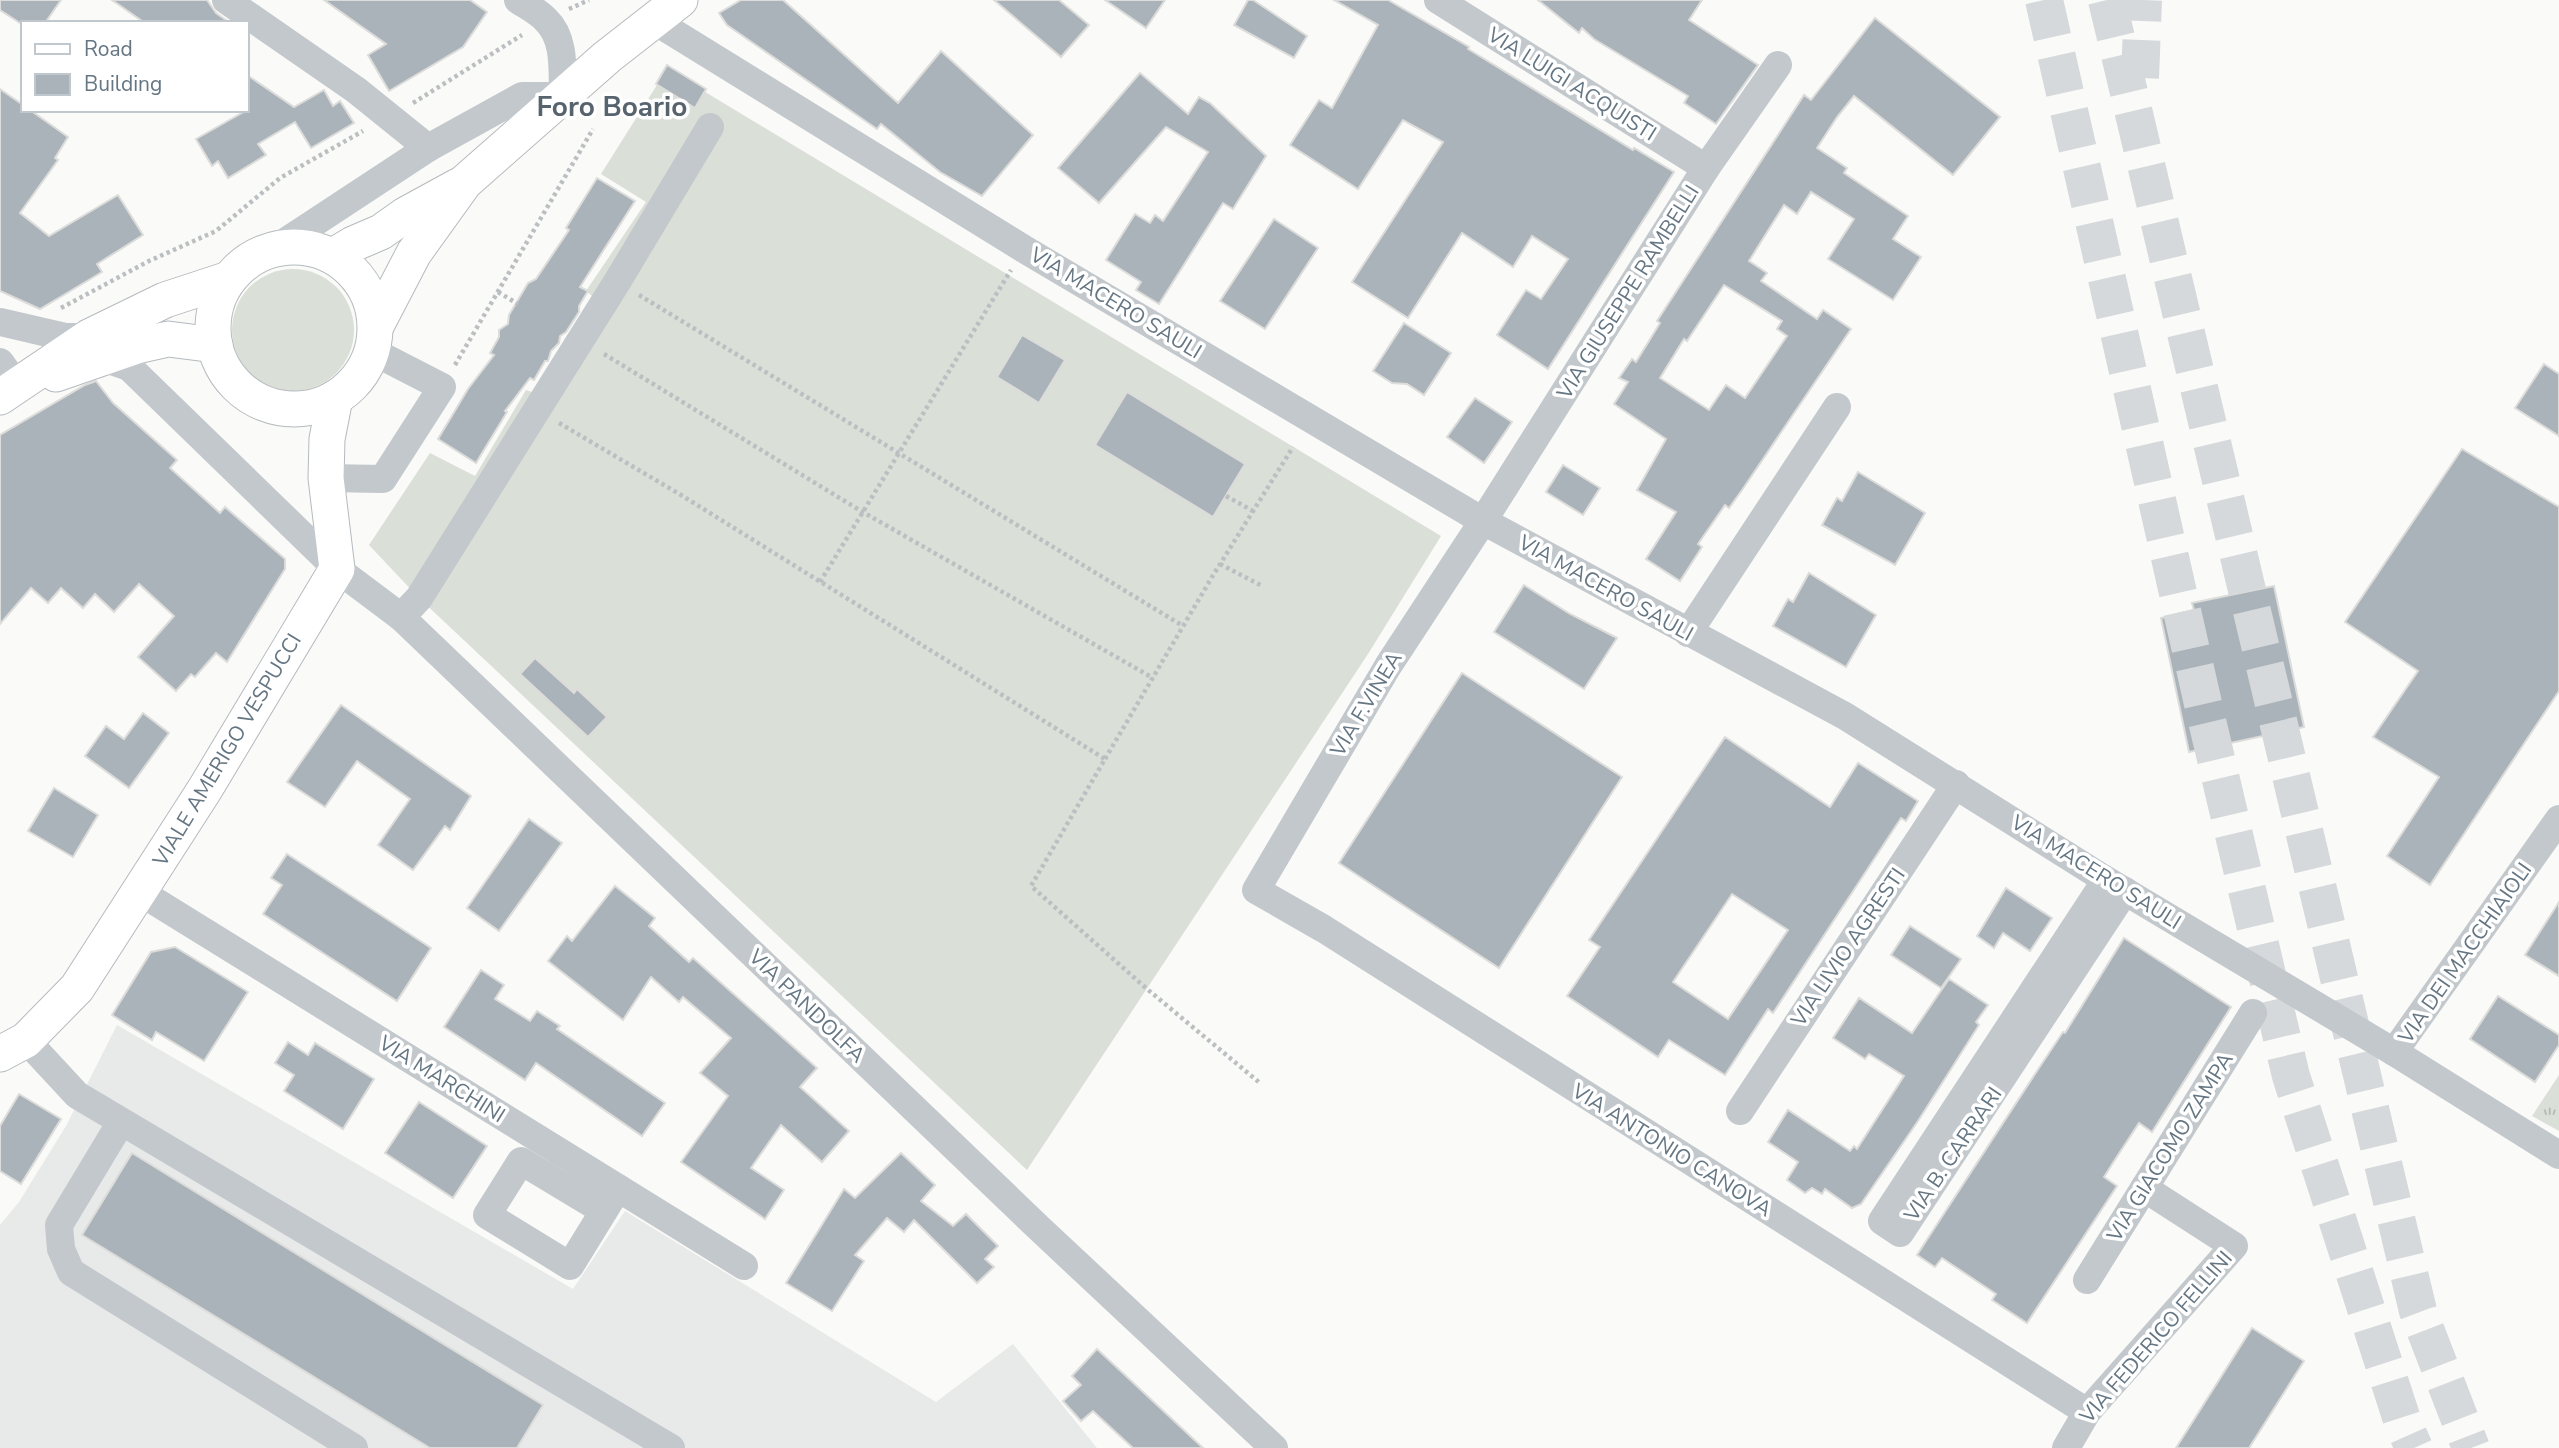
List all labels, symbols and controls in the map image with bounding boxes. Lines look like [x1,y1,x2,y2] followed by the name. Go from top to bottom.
[1481,20,1662,147] street label: VIA LUIGI ACQUISTI
[21,21,248,112] legend
[84,35,133,63] text: Road
[84,70,162,98] text: Building
[537,88,687,126] district label: Foro Boario
[1550,180,1705,405] street label: VIA GIUSEPPE RAMBELLI
[1024,240,1207,365] street label: VIA MACERO SAULI
[1513,528,1698,648] street label: VIA MACERO SAULI
[146,628,308,873] street label: VIALE AMERIGO VESPUCCI
[1323,646,1408,763] street label: VIA F.VINEA
[2005,808,2186,936] street label: VIA MACERO SAULI
[2391,857,2538,1050] street label: VIA DEI MACCHIAIOLI
[1784,862,1912,1033] street label: VIA LIVIO AGRESTI
[742,942,871,1069] street label: VIA PANDOLFA
[373,1028,511,1129] street label: VIA MARCHINI
[2100,1047,2240,1248] street label: VIA GIACOMO ZAMPA
[1566,1076,1777,1223] street label: VIA ANTONIO CANOVA
[1897,1081,2008,1227] street label: VIA B. CARRARI
[2073,1245,2239,1430] street label: VIA FEDERICO FELLINI

